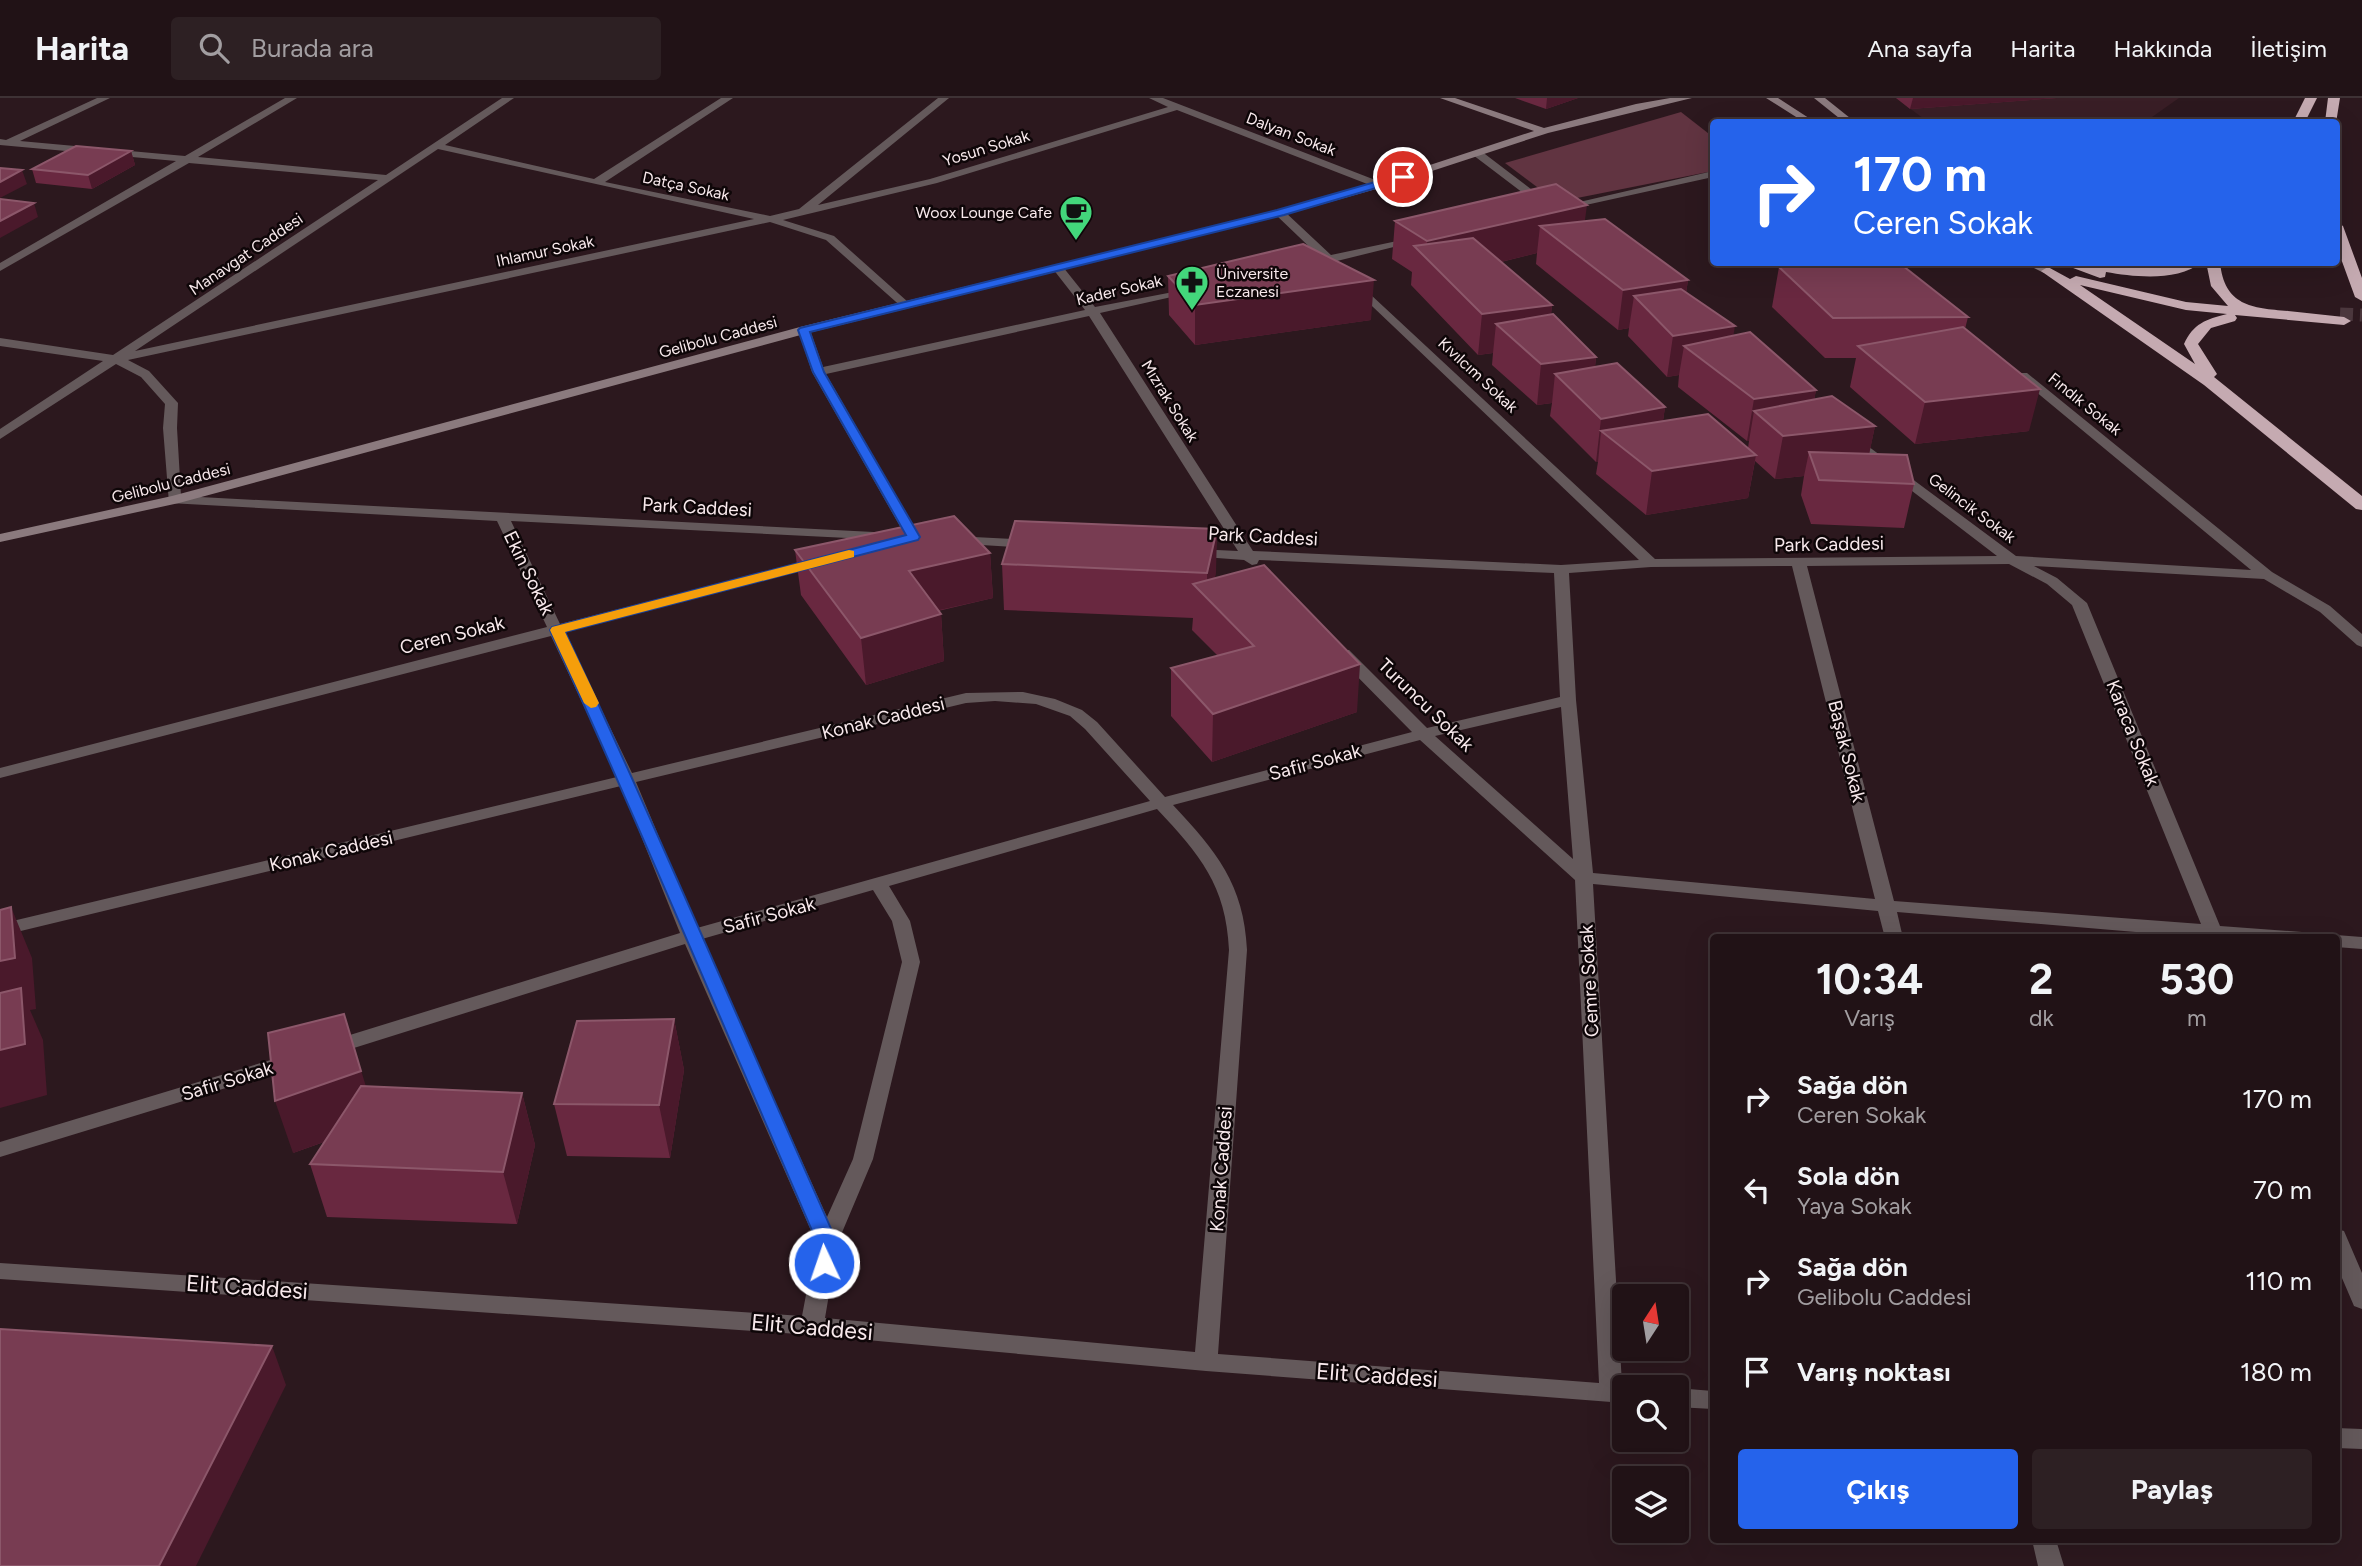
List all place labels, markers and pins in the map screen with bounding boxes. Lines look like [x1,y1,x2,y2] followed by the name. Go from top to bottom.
[1373,147,1433,207] pin
[1057,193,1095,242] cafe icon: Woox Lounge Cafe
[915,203,1052,222] place label: Woox Lounge Cafe
[1173,263,1211,312] pharmacy icon: Üniversite Eczanesi
[1216,264,1288,301] place label: Üniversite Eczanesi

